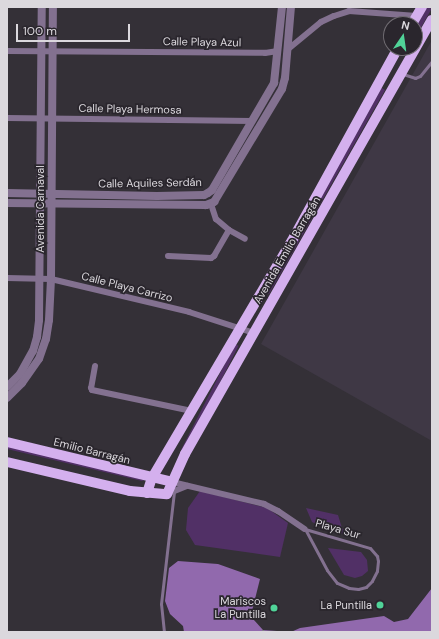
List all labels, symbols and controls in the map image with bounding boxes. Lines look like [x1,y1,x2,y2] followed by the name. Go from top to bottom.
[18,16,132,42] scale bar
[383,16,423,56] north arrow
[400,18,411,33] text: N
[23,23,57,39] text: 100 m
[163,35,241,49] street label: Calle Playa Azul
[78,102,182,116] street label: Calle Playa Hermosa
[33,165,47,253] street label: Avenida Carnaval
[98,175,202,191] street label: Calle Aquiles Serdán
[251,194,323,306] street label: Avenida Emilio Barragán
[80,269,174,305] street label: Calle Playa Carrizo
[52,435,132,467] street label: Emilio Barragán
[314,516,362,542] street label: Playa Sur
[214,595,266,621] place label: Mariscos La Puntilla
[320,598,372,612] place label: La Puntilla
[375,600,385,610] marker: La Puntilla
[269,603,279,613] marker: Mariscos La Puntilla

